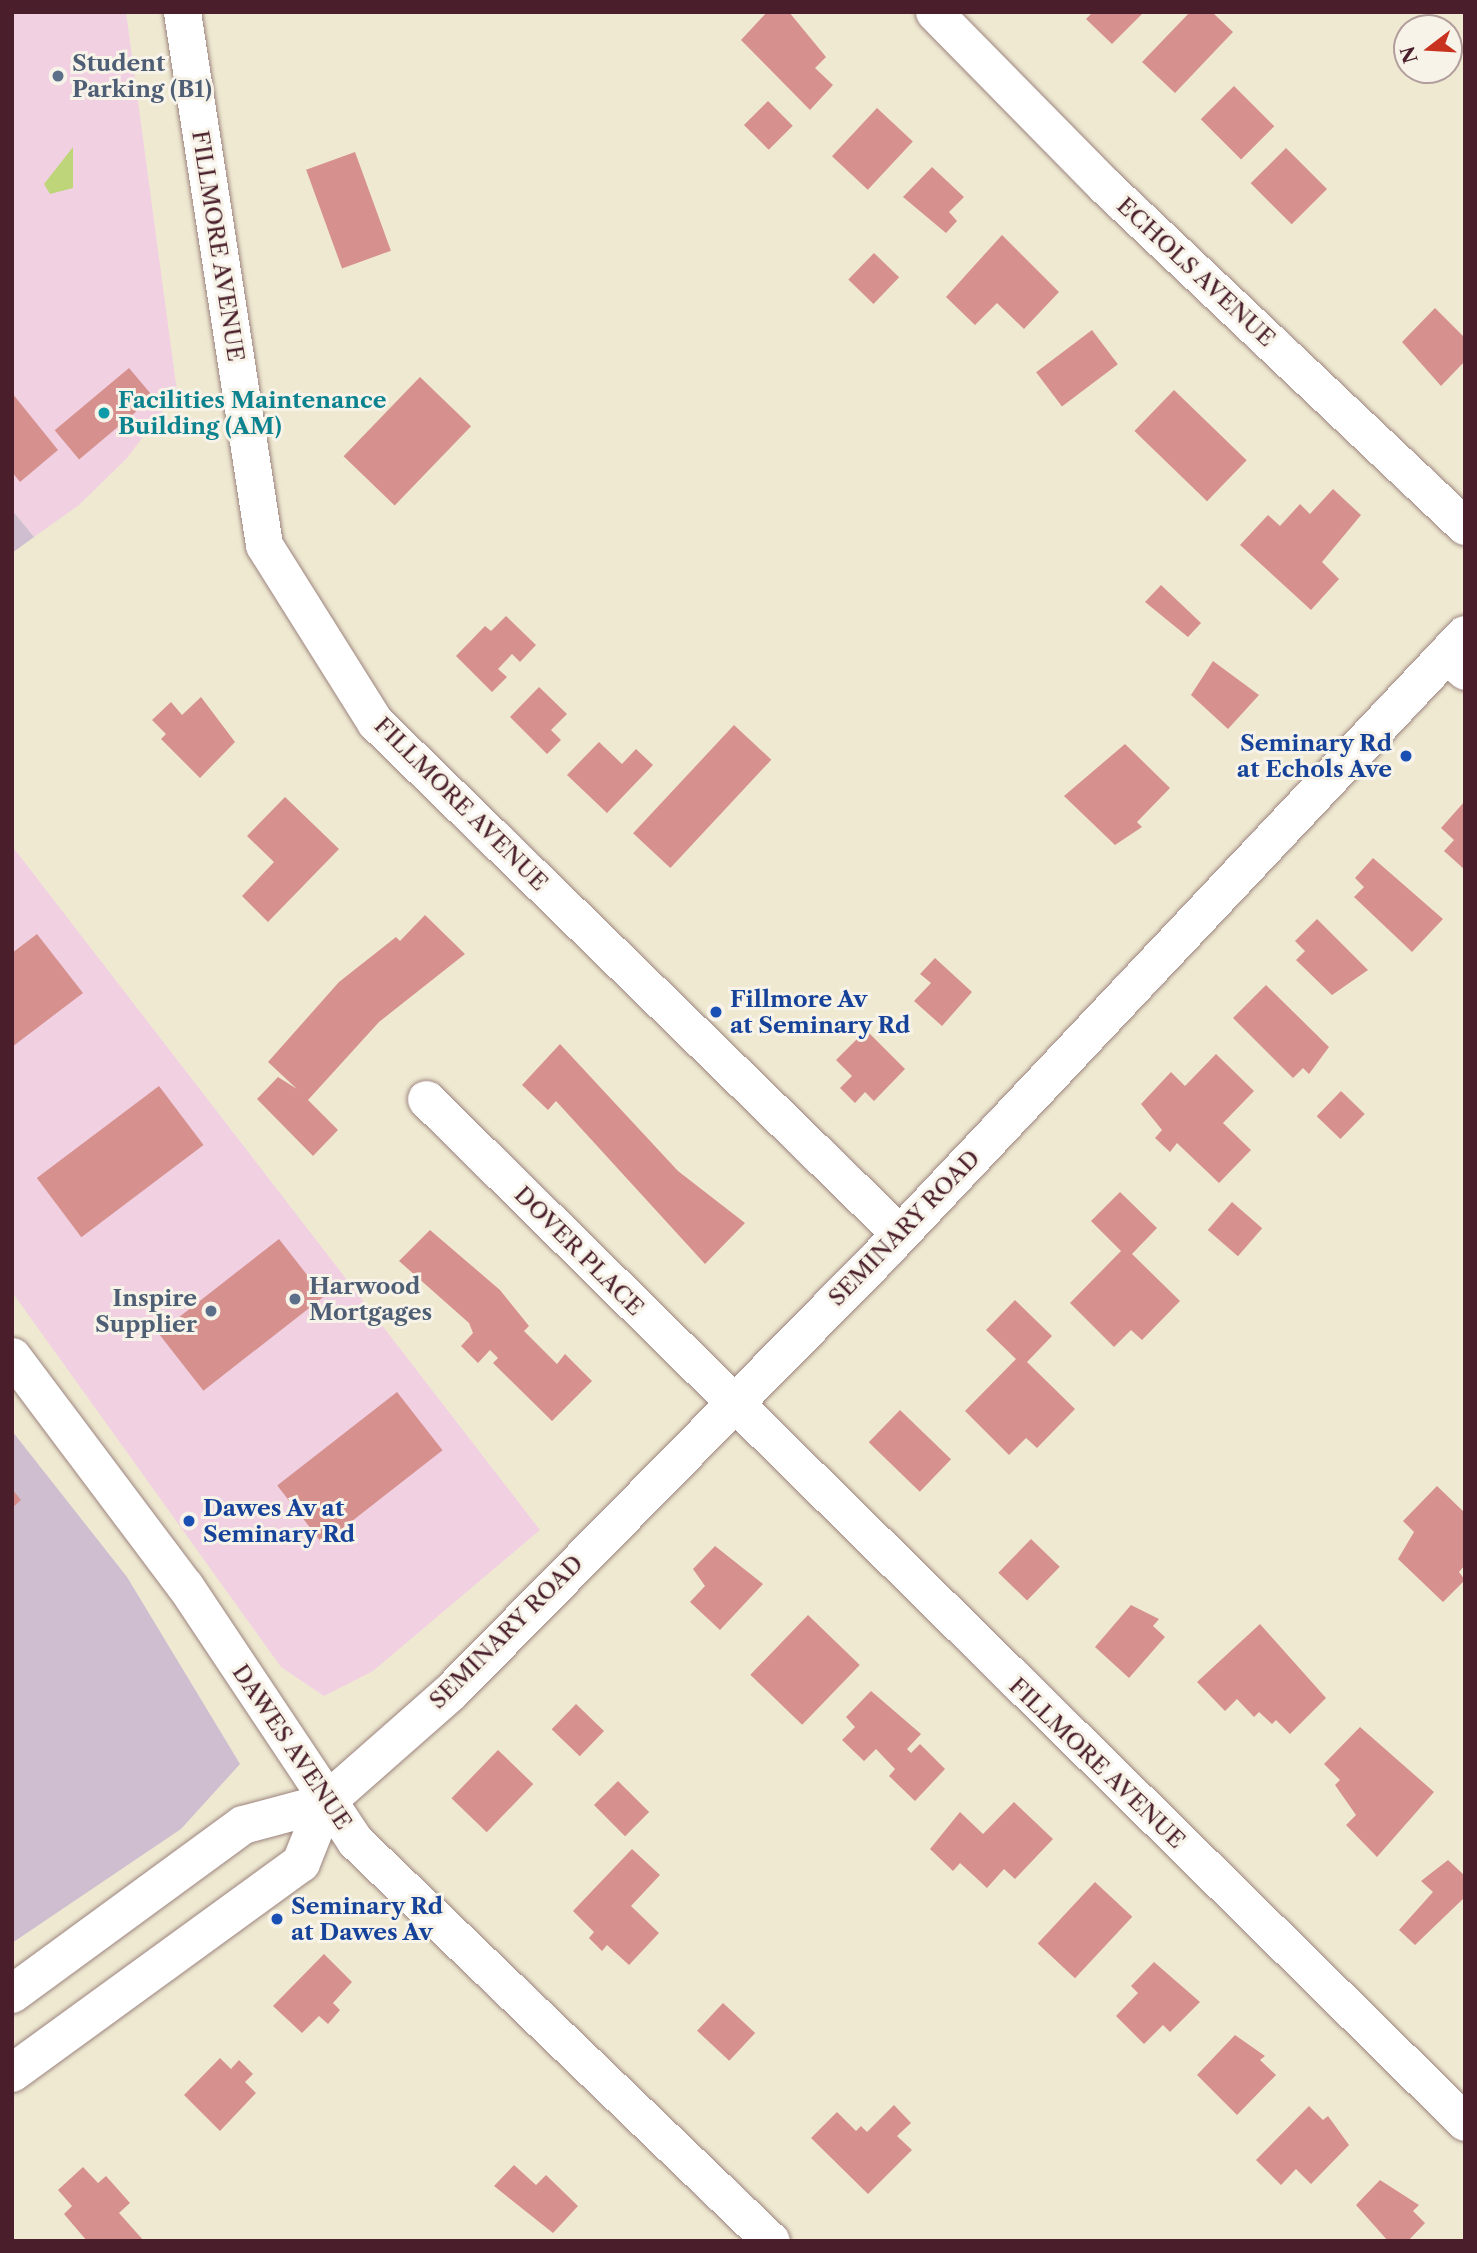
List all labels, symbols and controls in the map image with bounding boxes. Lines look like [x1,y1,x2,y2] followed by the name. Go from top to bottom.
[1393,14,1463,84] north arrow
[1396,43,1423,66] text: N
[72,49,212,103] place label: Student Parking (B1)
[50,68,66,84] marker: Student Parking (B1)
[186,128,250,364] street label: FILLMORE AVENUE
[1111,191,1281,353] street label: ECHOLS AVENUE
[118,386,386,440] place label: Facilities Maintenance Building (AM)
[96,405,112,421] marker: Facilities Maintenance Building (AM)
[368,711,554,897] street label: FILLMORE AVENUE
[1236,729,1392,783] place label: Seminary Rd at Echols Ave
[1398,748,1414,764] marker: Seminary Rd at Echols Ave
[730,985,911,1039] place label: Fillmore Av at Seminary Rd
[708,1004,724,1020] marker: Fillmore Av at Seminary Rd
[822,1144,986,1312] street label: SEMINARY ROAD
[508,1180,650,1322] street label: DOVER PLACE
[309,1272,432,1326] place label: Harwood Mortgages
[95,1284,197,1338] place label: Inspire Supplier
[287,1291,303,1307] marker: Harwood Mortgages
[203,1303,219,1319] marker: Inspire Supplier
[203,1494,356,1548] place label: Dawes Av at Seminary Rd
[181,1513,197,1529] marker: Dawes Av at Seminary Rd
[423,1549,589,1715] street label: SEMINARY ROAD
[226,1659,358,1835] street label: DAWES AVENUE
[1003,1672,1191,1854] street label: FILLMORE AVENUE
[291,1892,444,1946] place label: Seminary Rd at Dawes Av
[269,1911,285,1927] marker: Seminary Rd at Dawes Av

